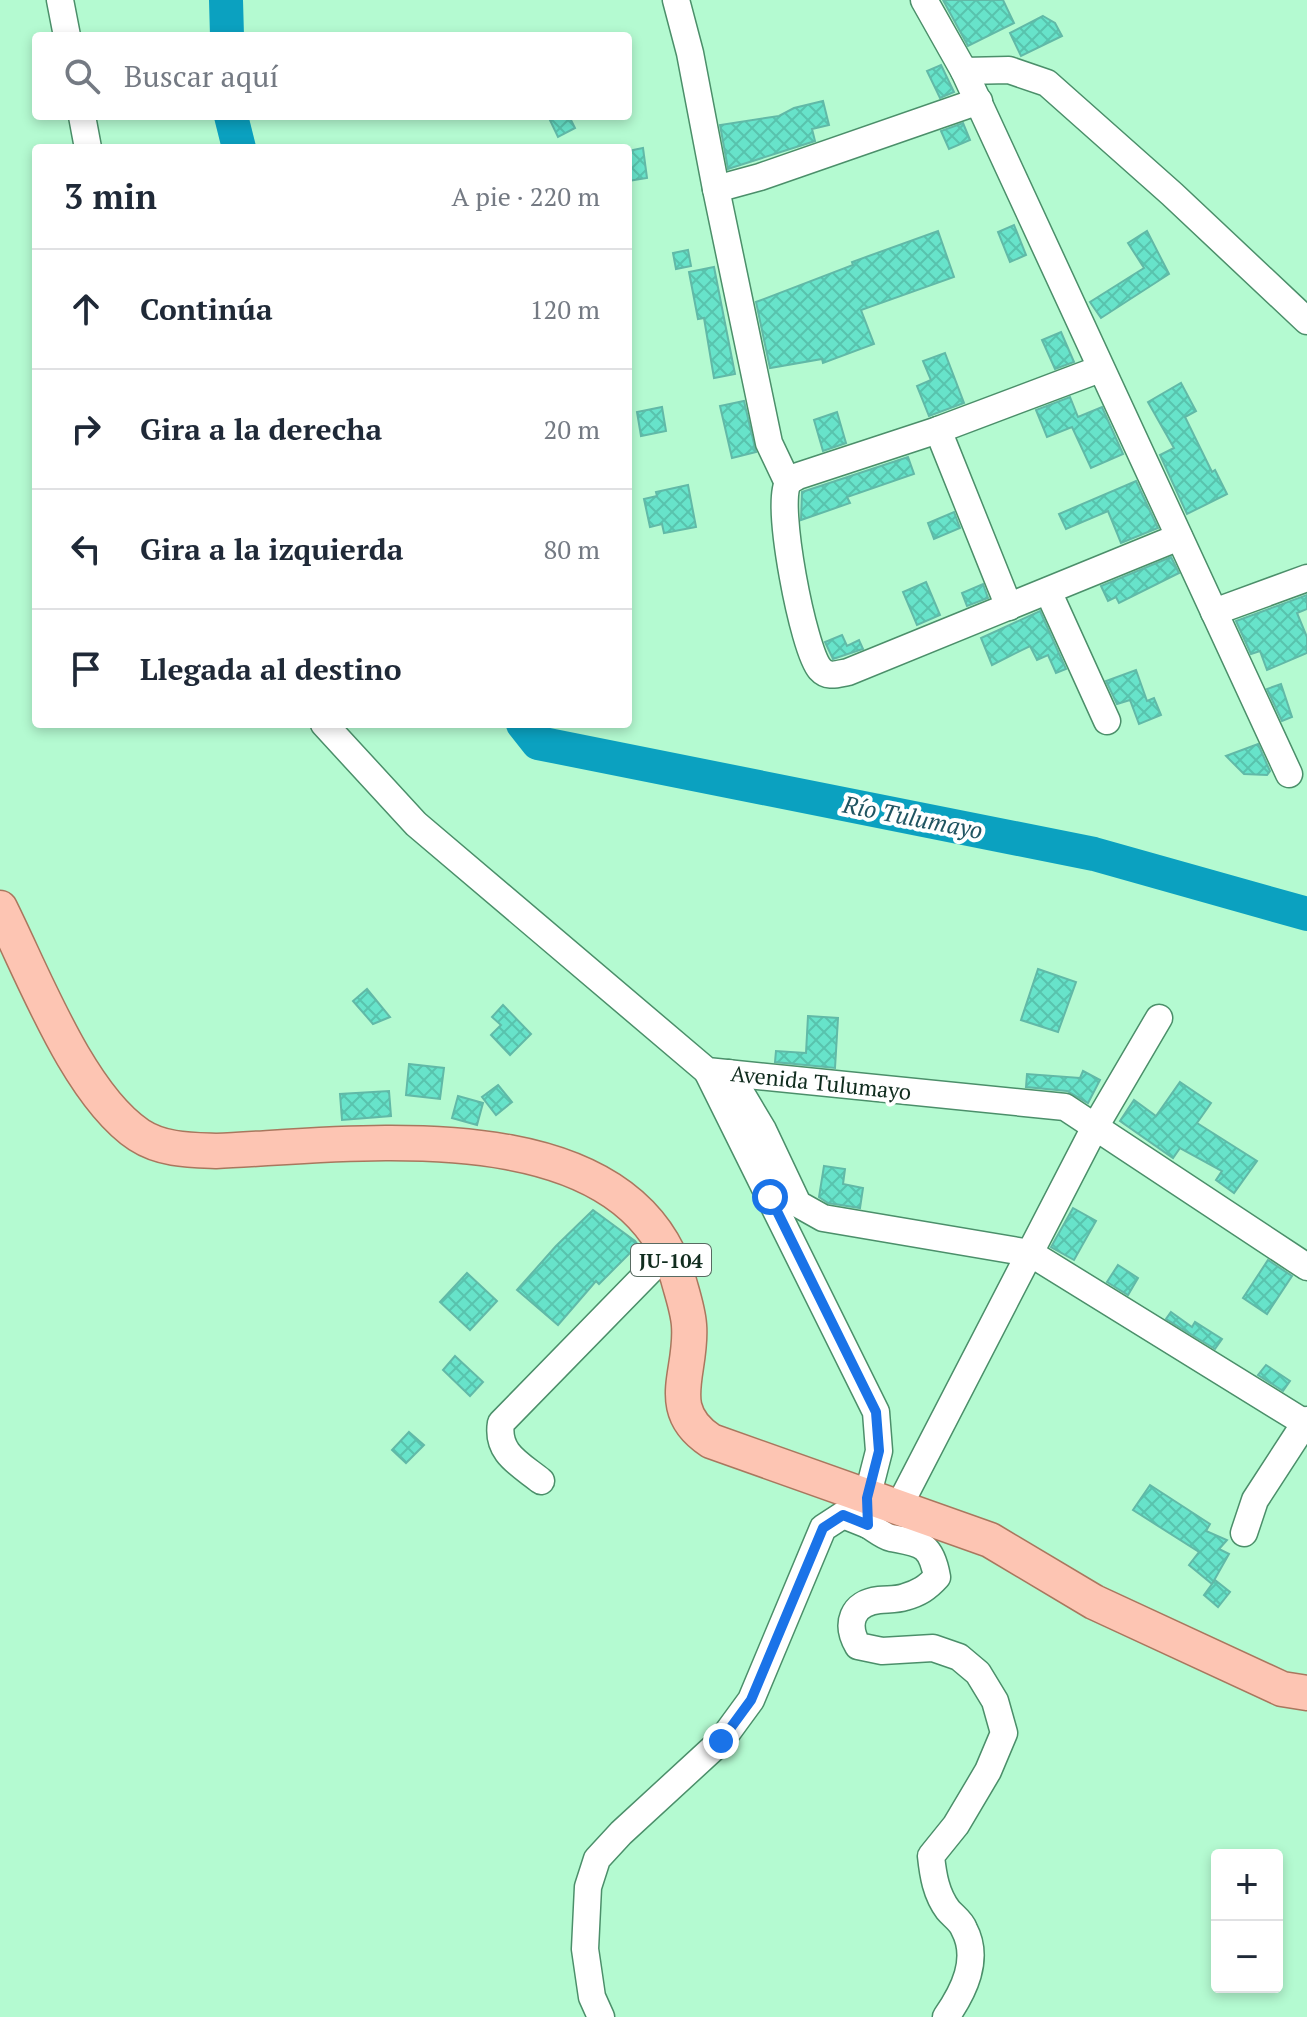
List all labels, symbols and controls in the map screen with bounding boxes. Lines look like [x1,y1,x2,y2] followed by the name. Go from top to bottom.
[32,32,632,120] search box
[60,54,104,98] icon: search
[124,56,278,96] text: Buscar aquí
[64,174,157,219] text: 3 min
[452,179,600,213] text: A pie · 220 m
[64,287,108,331] icon: ahead
[140,289,273,329] text: Continúa
[530,292,600,326] text: 120 m
[64,407,108,451] icon: right
[140,409,382,449] text: Gira a la derecha
[544,412,600,446] text: 20 m
[64,527,108,571] icon: left
[140,529,404,569] text: Gira a la izquierda
[544,532,600,566] text: 80 m
[64,647,108,691] icon: arrive
[140,649,401,689] text: Llegada al destino
[839,788,986,846] water label: Río Tulumayo
[729,1058,913,1106] street label: Avenida Tulumayo
[752,1179,788,1215] route start
[631,1244,711,1276] road number: JU-104
[703,1723,739,1759] route end
[1211,1849,1283,1993] map controls
[1211,1849,1283,1921] button: +
[1211,1921,1283,1993] button: −

